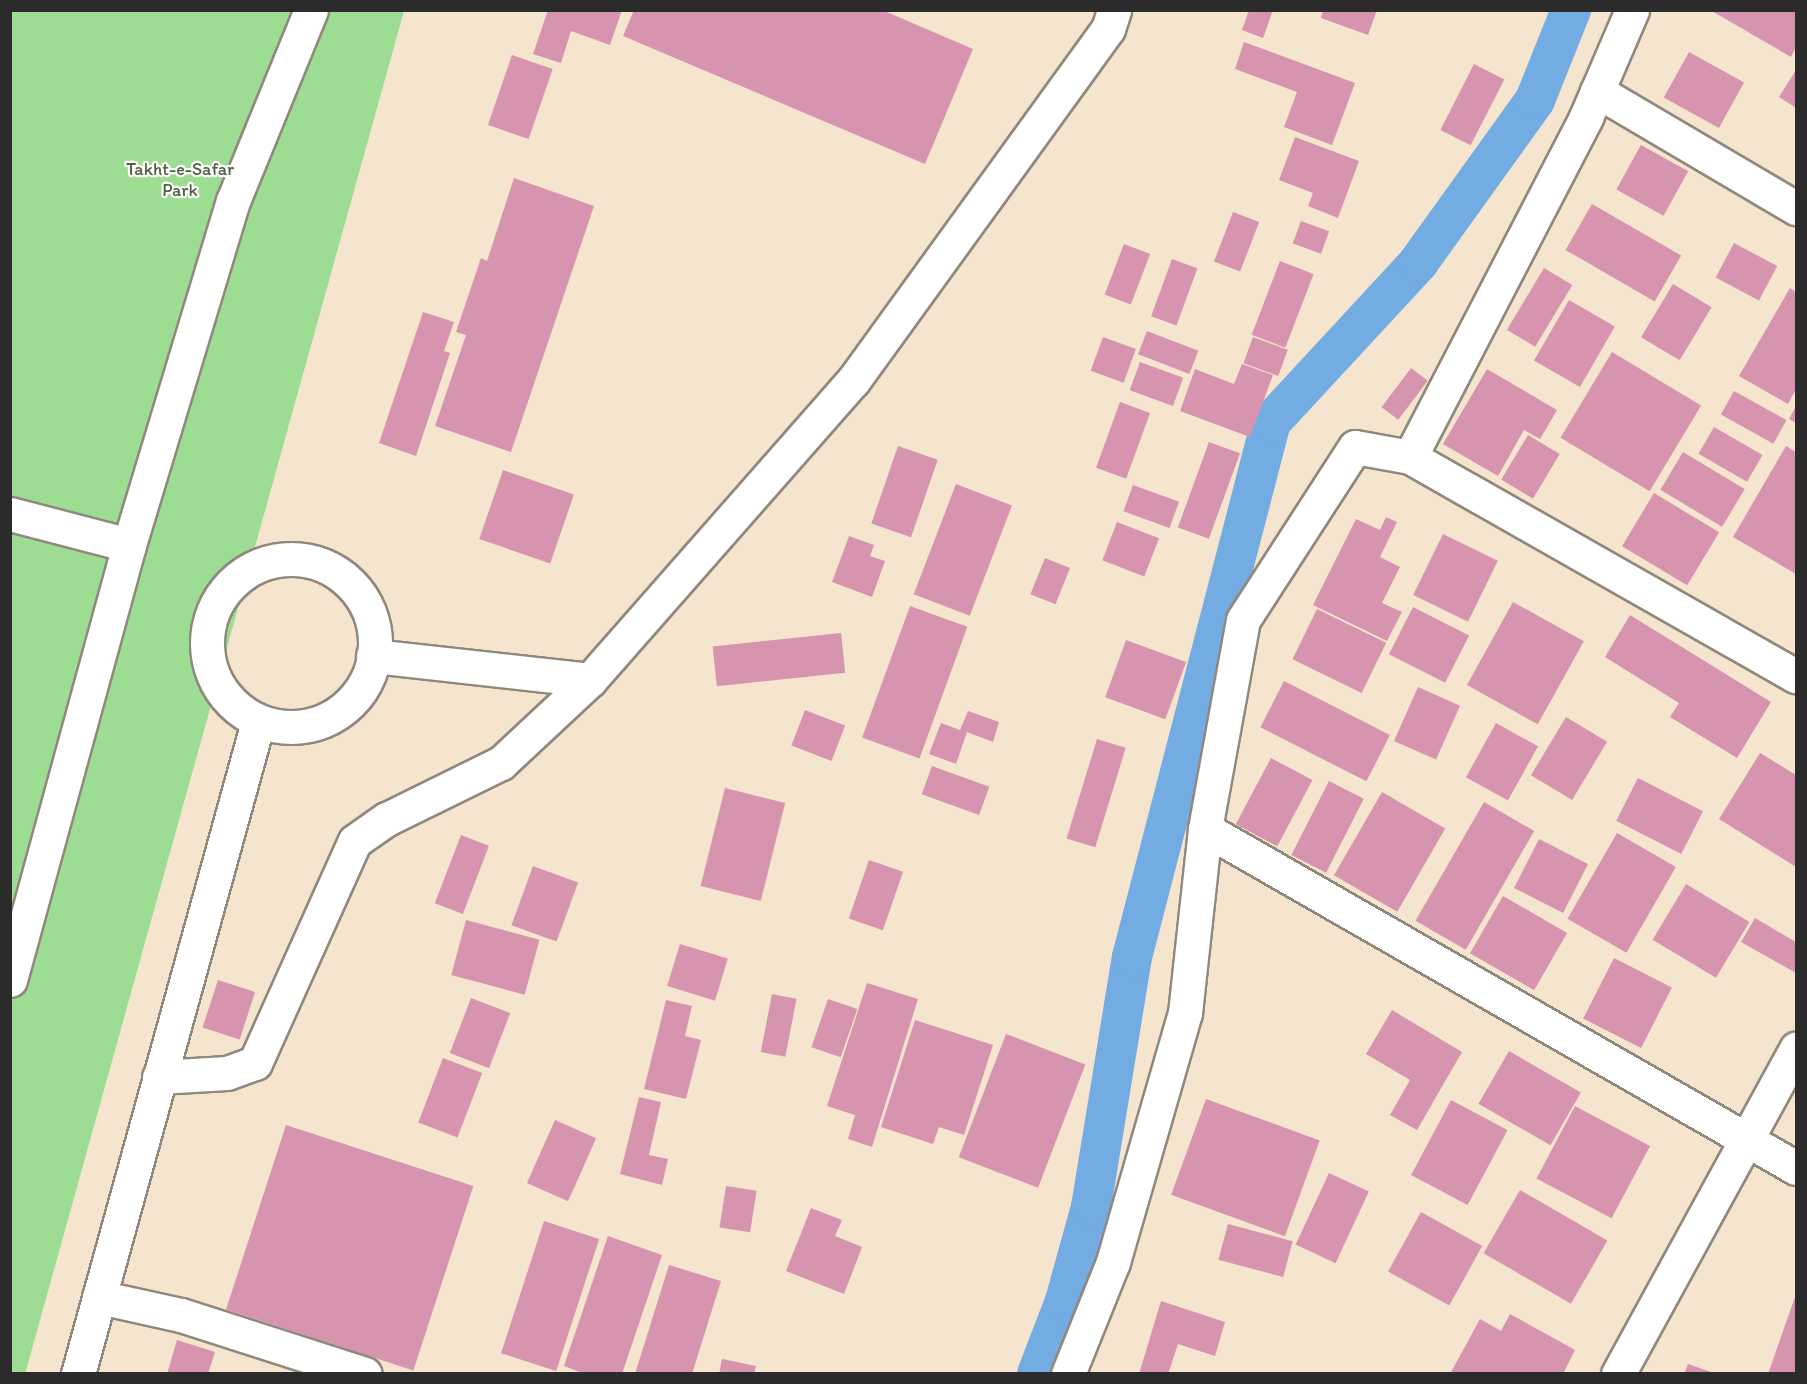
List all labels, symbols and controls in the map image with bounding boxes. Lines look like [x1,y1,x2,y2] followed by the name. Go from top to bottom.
[126,159,234,201] park label: Takht-e-Safar Park

